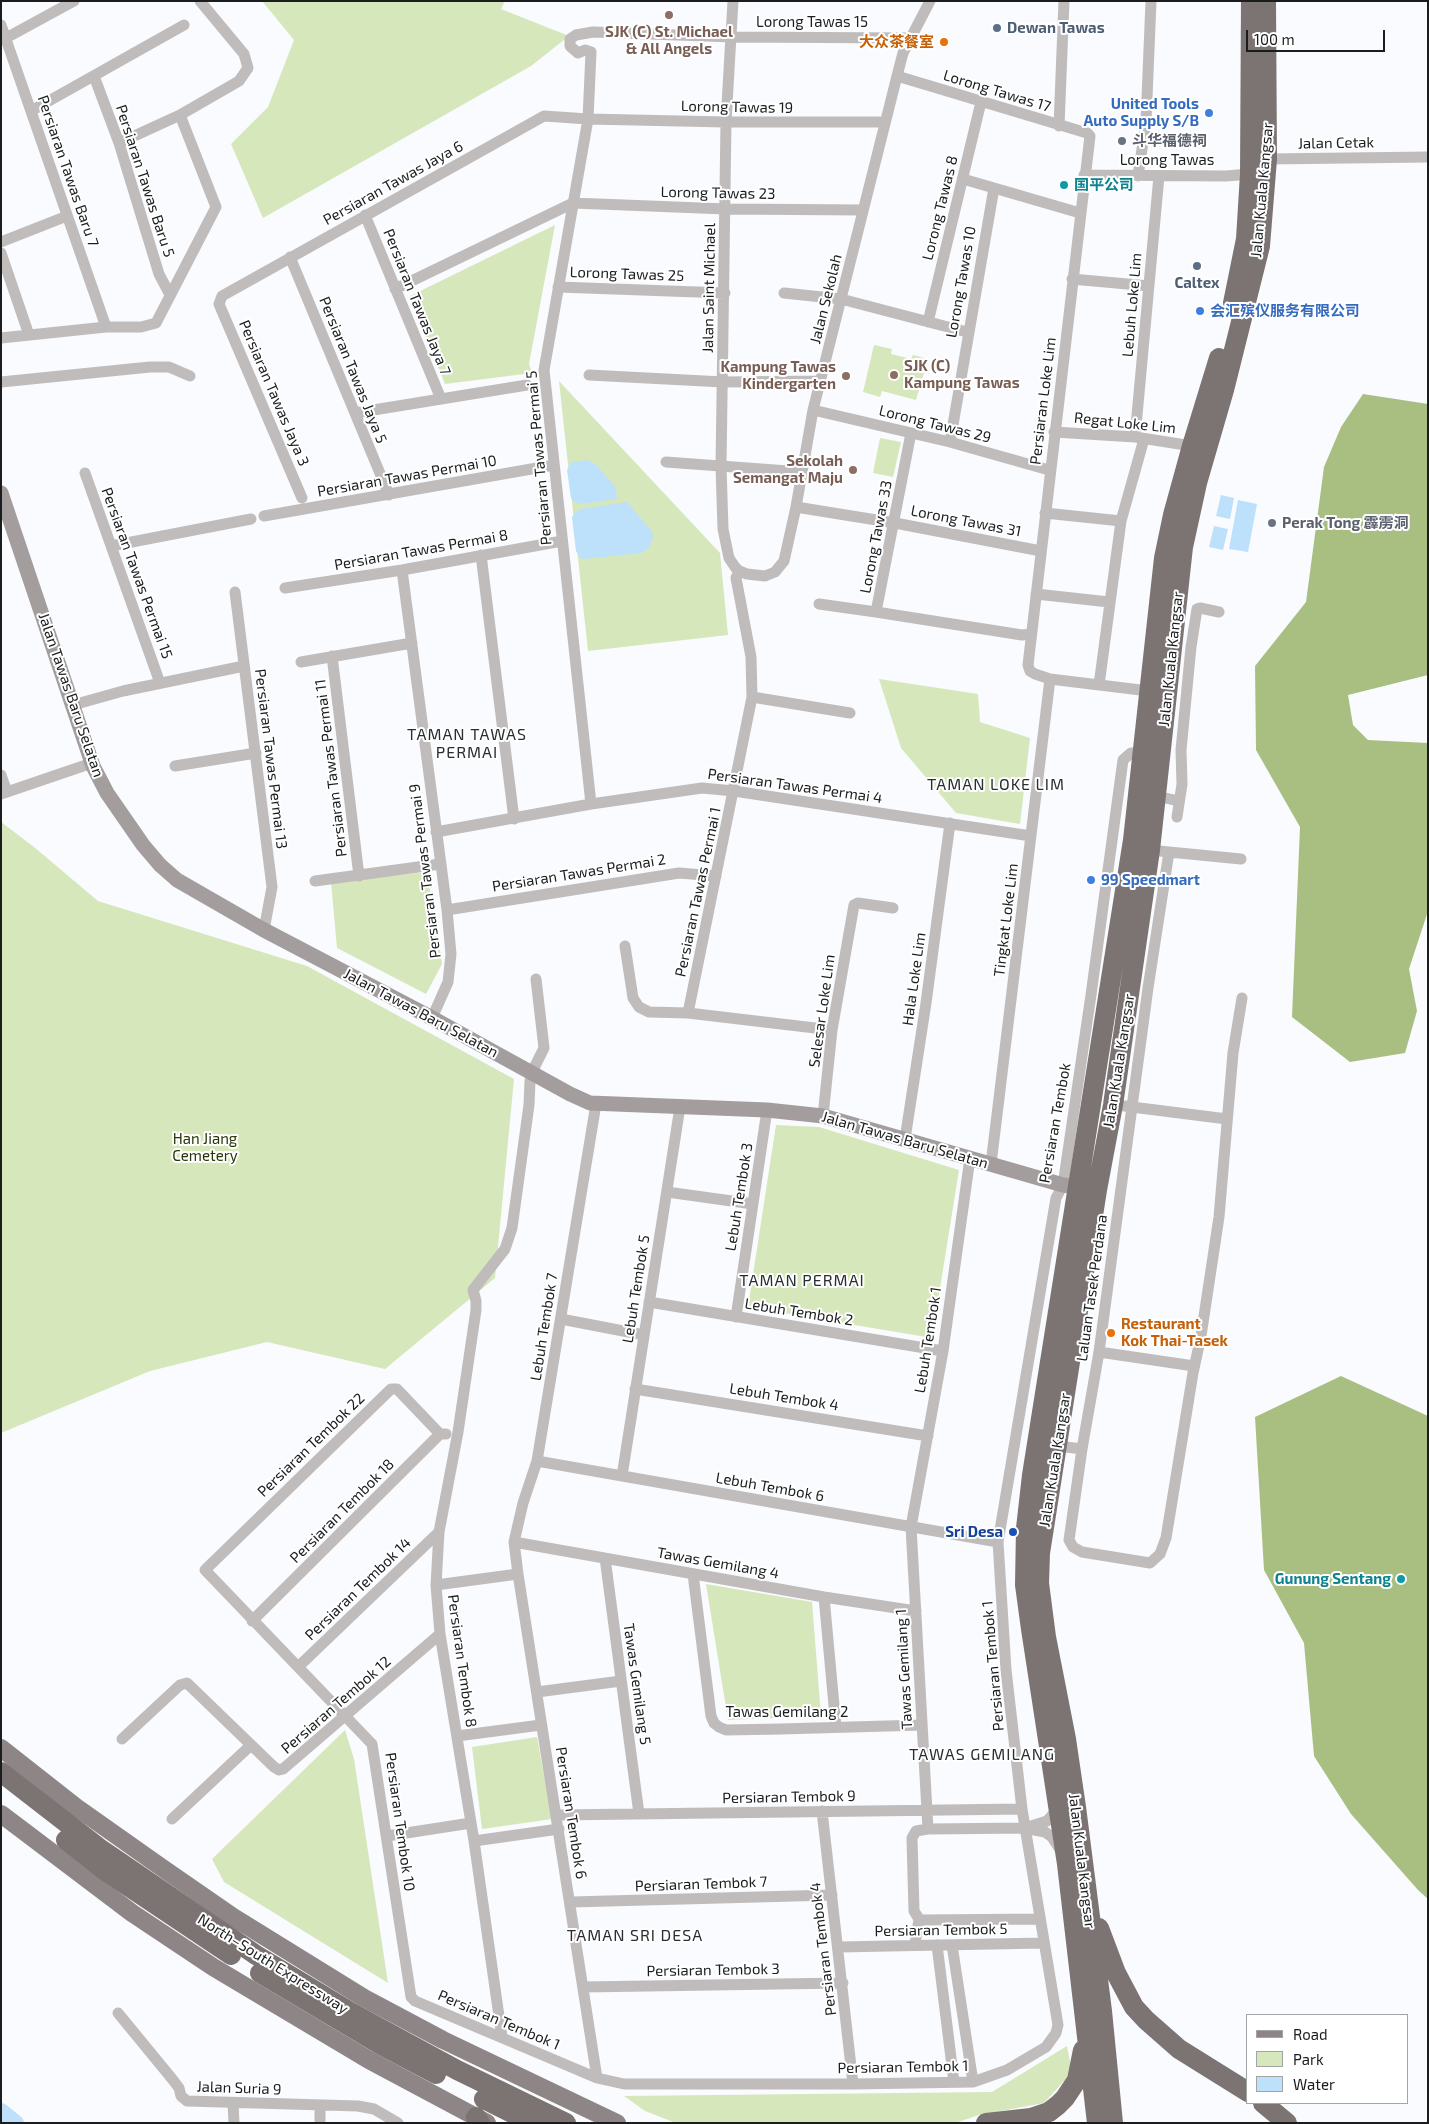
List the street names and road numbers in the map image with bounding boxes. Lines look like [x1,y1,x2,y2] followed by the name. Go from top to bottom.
[756,13,868,31] street label: Lorong Tawas 15
[941,66,1053,116] street label: Lorong Tawas 17
[34,93,102,249] street label: Persiaran Tawas Baru 7
[681,97,793,117] street label: Lorong Tawas 19
[112,102,178,260] street label: Persiaran Tawas Baru 5
[1247,122,1277,258] street label: Jalan Kuala Kangsar
[1298,133,1374,153] street label: Jalan Cetak
[320,137,466,229] street label: Persiaran Tawas Jaya 6
[1120,151,1214,169] street label: Lorong Tawas
[918,154,962,262] street label: Lorong Tawas 8
[660,183,776,203] street label: Lorong Tawas 23
[699,223,719,353] street label: Jalan Saint Michael
[942,225,980,339] street label: Lorong Tawas 10
[379,226,455,378] street label: Persiaran Tawas Jaya 7
[806,252,846,346] street label: Jalan Sekolah
[1118,252,1146,358] street label: Lebuh Loke Lim
[569,263,685,285] street label: Lorong Tawas 25
[315,294,391,446] street label: Persiaran Tawas Jaya 5
[235,317,313,469] street label: Persiaran Tawas Jaya 3
[1026,336,1060,466] street label: Persiaran Loke Lim
[522,370,556,546] street label: Persiaran Tawas Permai 5
[877,401,993,447] street label: Lorong Tawas 29
[1073,409,1177,437] street label: Regat Loke Lim
[316,451,498,501] street label: Persiaran Tawas Permai 10
[856,479,896,595] street label: Lorong Tawas 33
[98,485,176,661] street label: Persiaran Tawas Permai 15
[909,501,1023,541] street label: Lorong Tawas 31
[333,526,509,574] street label: Persiaran Tawas Permai 8
[1155,591,1187,727] street label: Jalan Kuala Kangsar
[34,611,108,779] street label: Jalan Tawas Baru Selatan
[251,668,291,850] street label: Persiaran Tawas Permai 13
[311,678,351,858] street label: Persiaran Tawas Permai 11
[706,765,884,807] street label: Persiaran Tawas Permai 4
[405,783,445,959] street label: Persiaran Tawas Permai 9
[671,806,725,978] street label: Persiaran Tawas Permai 1
[491,850,667,896] street label: Persiaran Tawas Permai 2
[990,862,1022,978] street label: Tingkat Loke Lim
[899,931,929,1027] street label: Hala Loke Lim
[805,953,839,1069] street label: Selesar Loke Lim
[341,965,501,1061] street label: Jalan Tawas Baru Selatan
[1099,993,1139,1129] street label: Jalan Kuala Kangsar
[1036,1062,1074,1184] street label: Persiaran Tembok
[820,1108,990,1172] street label: Jalan Tawas Baru Selatan
[722,1142,756,1252] street label: Lebuh Tembok 3
[1073,1214,1111,1362] street label: Laluan Tasek Perdana
[619,1234,653,1344] street label: Lebuh Tembok 5
[527,1272,561,1382] street label: Lebuh Tembok 7
[911,1286,945,1394] street label: Lebuh Tembok 1
[743,1295,855,1329] street label: Lebuh Tembok 2
[728,1379,840,1415] street label: Lebuh Tembok 4
[254,1389,368,1501] street label: Persiaran Tembok 22
[1035,1392,1075,1528] street label: Jalan Kuala Kangsar
[286,1455,398,1567] street label: Persiaran Tembok 18
[714,1469,826,1505] street label: Lebuh Tembok 6
[301,1534,415,1644] street label: Persiaran Tembok 14
[656,1543,780,1583] street label: Tawas Gemilang 4
[444,1593,480,1729] street label: Persiaran Tembok 8
[978,1600,1008,1732] street label: Persiaran Tembok 1
[892,1608,916,1730] street label: Tawas Gemilang 1
[620,1622,654,1746] street label: Tawas Gemilang 5
[277,1652,395,1758] street label: Persiaran Tembok 12
[726,1703,848,1721] street label: Tawas Gemilang 2
[552,1746,590,1880] street label: Persiaran Tembok 6
[381,1751,419,1893] street label: Persiaran Tembok 10
[722,1787,856,1807] street label: Persiaran Tembok 9
[1065,1793,1099,1929] street label: Jalan Kuala Kangsar
[634,1873,768,1895] street label: Persiaran Tembok 7
[806,1881,840,2017] street label: Persiaran Tembok 4
[194,1910,352,2018] street label: North–South Expressway
[874,1920,1008,1940] street label: Persiaran Tembok 5
[646,1960,780,1980] street label: Persiaran Tembok 3
[435,1986,563,2054] street label: Persiaran Tembok 1
[837,2057,969,2077] street label: Persiaran Tembok 1
[196,2078,282,2098] street label: Jalan Suria 9

